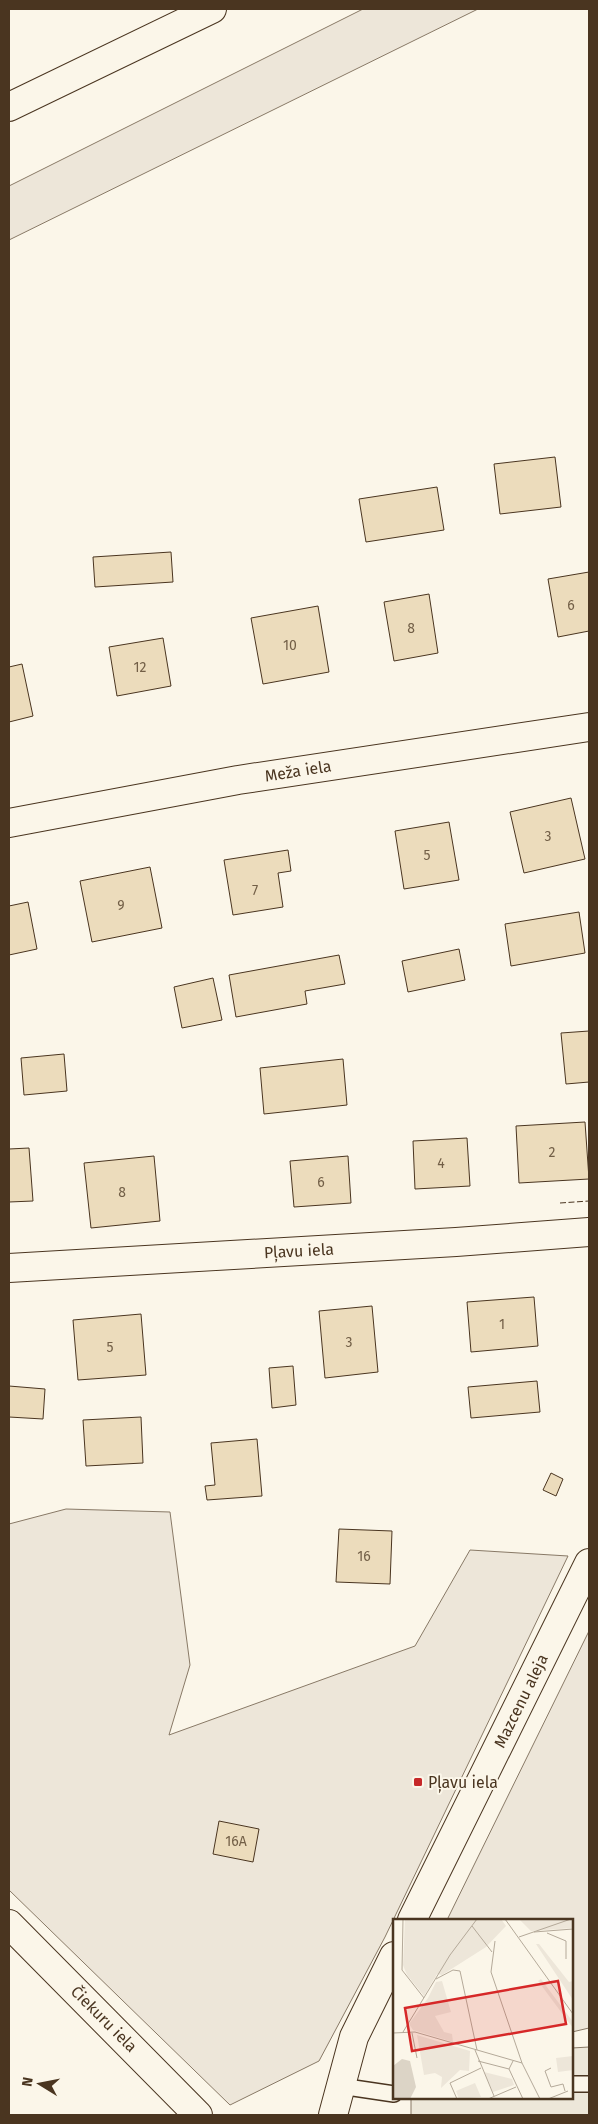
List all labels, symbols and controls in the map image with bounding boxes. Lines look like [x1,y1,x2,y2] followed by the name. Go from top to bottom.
[567,597,575,614] house number: 6
[407,620,415,637] house number: 8
[283,637,297,654] house number: 10
[134,659,147,676] house number: 12
[263,756,333,786] street label: Meža iela
[545,828,552,845] house number: 3
[423,847,431,864] house number: 5
[252,882,258,899] house number: 7
[117,897,125,914] house number: 9
[549,1144,556,1161] house number: 2
[437,1155,445,1172] house number: 4
[317,1174,325,1191] house number: 6
[118,1184,126,1201] house number: 8
[264,1240,335,1263] street label: Pļavu iela
[499,1316,505,1333] house number: 1
[346,1334,353,1351] house number: 3
[106,1339,114,1356] house number: 5
[357,1548,371,1565] house number: 16
[490,1651,552,1751] street label: Mazcenu aleja
[428,1773,498,1793] place label: Pļavu iela
[412,1776,424,1788] marker: Pļavu iela
[225,1833,247,1850] house number: 16A
[393,1919,573,2099] inset map
[67,1981,142,2056] street label: Čiekuru iela
[15,2059,65,2109] north arrow
[19,2076,37,2088] text: N

